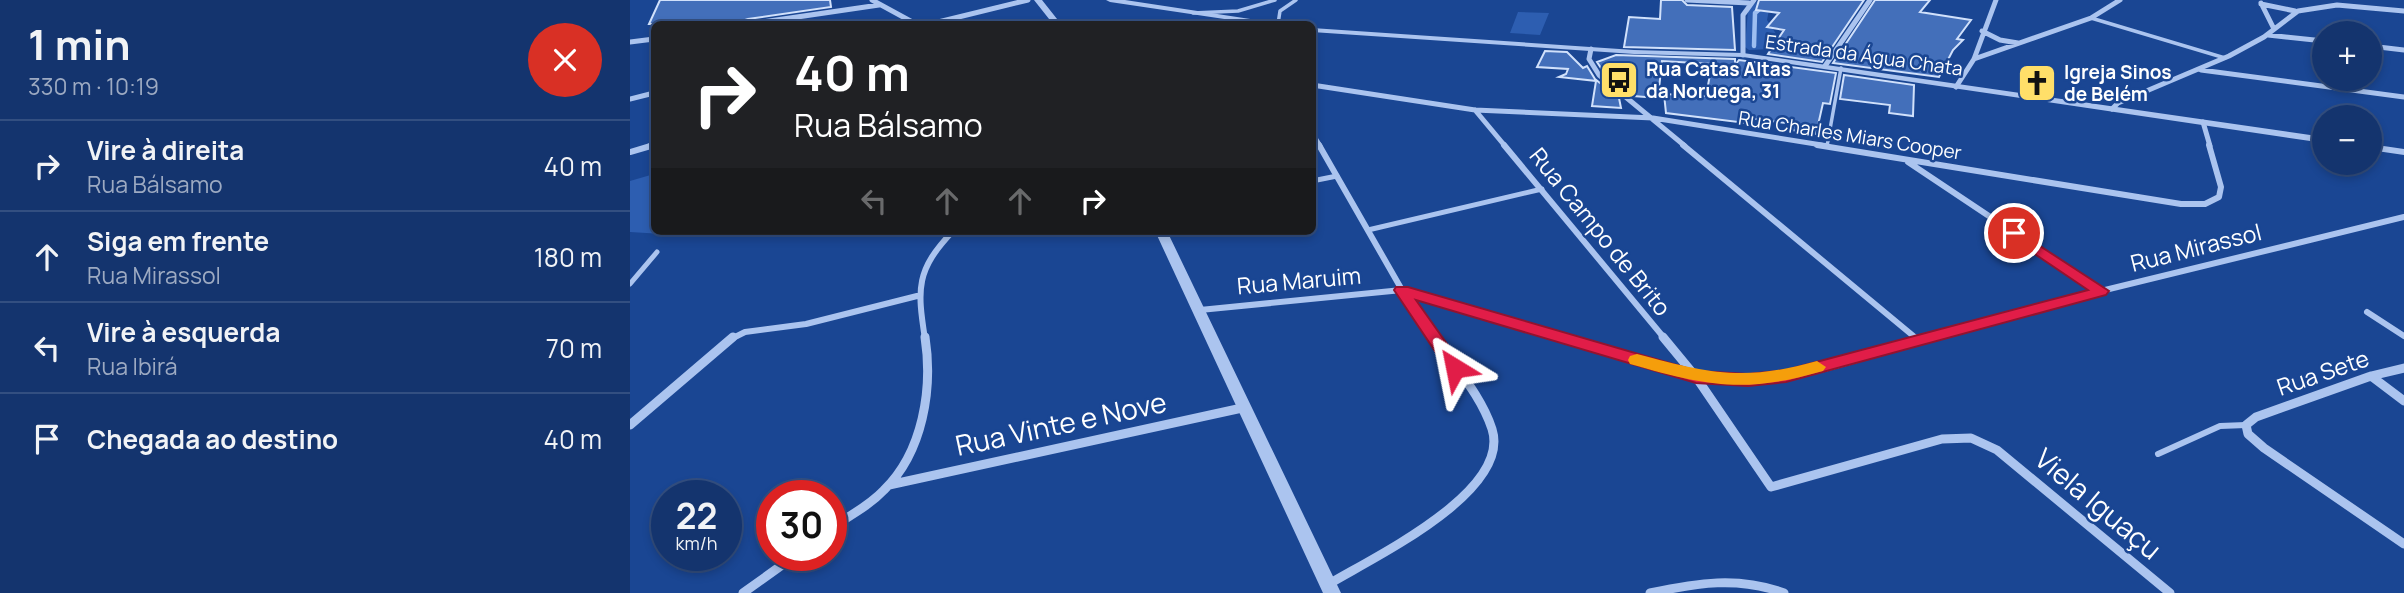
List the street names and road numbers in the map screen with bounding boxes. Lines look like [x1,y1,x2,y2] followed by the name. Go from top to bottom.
[1764,28,1964,82] street label: Estrada da Água Chata
[1737,105,1964,166] street label: Rua Charles Miars Cooper
[1523,141,1679,322] street label: Rua Campo de Brito
[2127,215,2265,279] street label: Rua Mirassol
[1236,259,1362,301] street label: Rua Maruim
[2272,341,2373,403] street label: Rua Sete
[952,382,1170,464] street label: Rua Vinte e Nove
[2027,439,2170,567] street label: Viela Iguaçu

